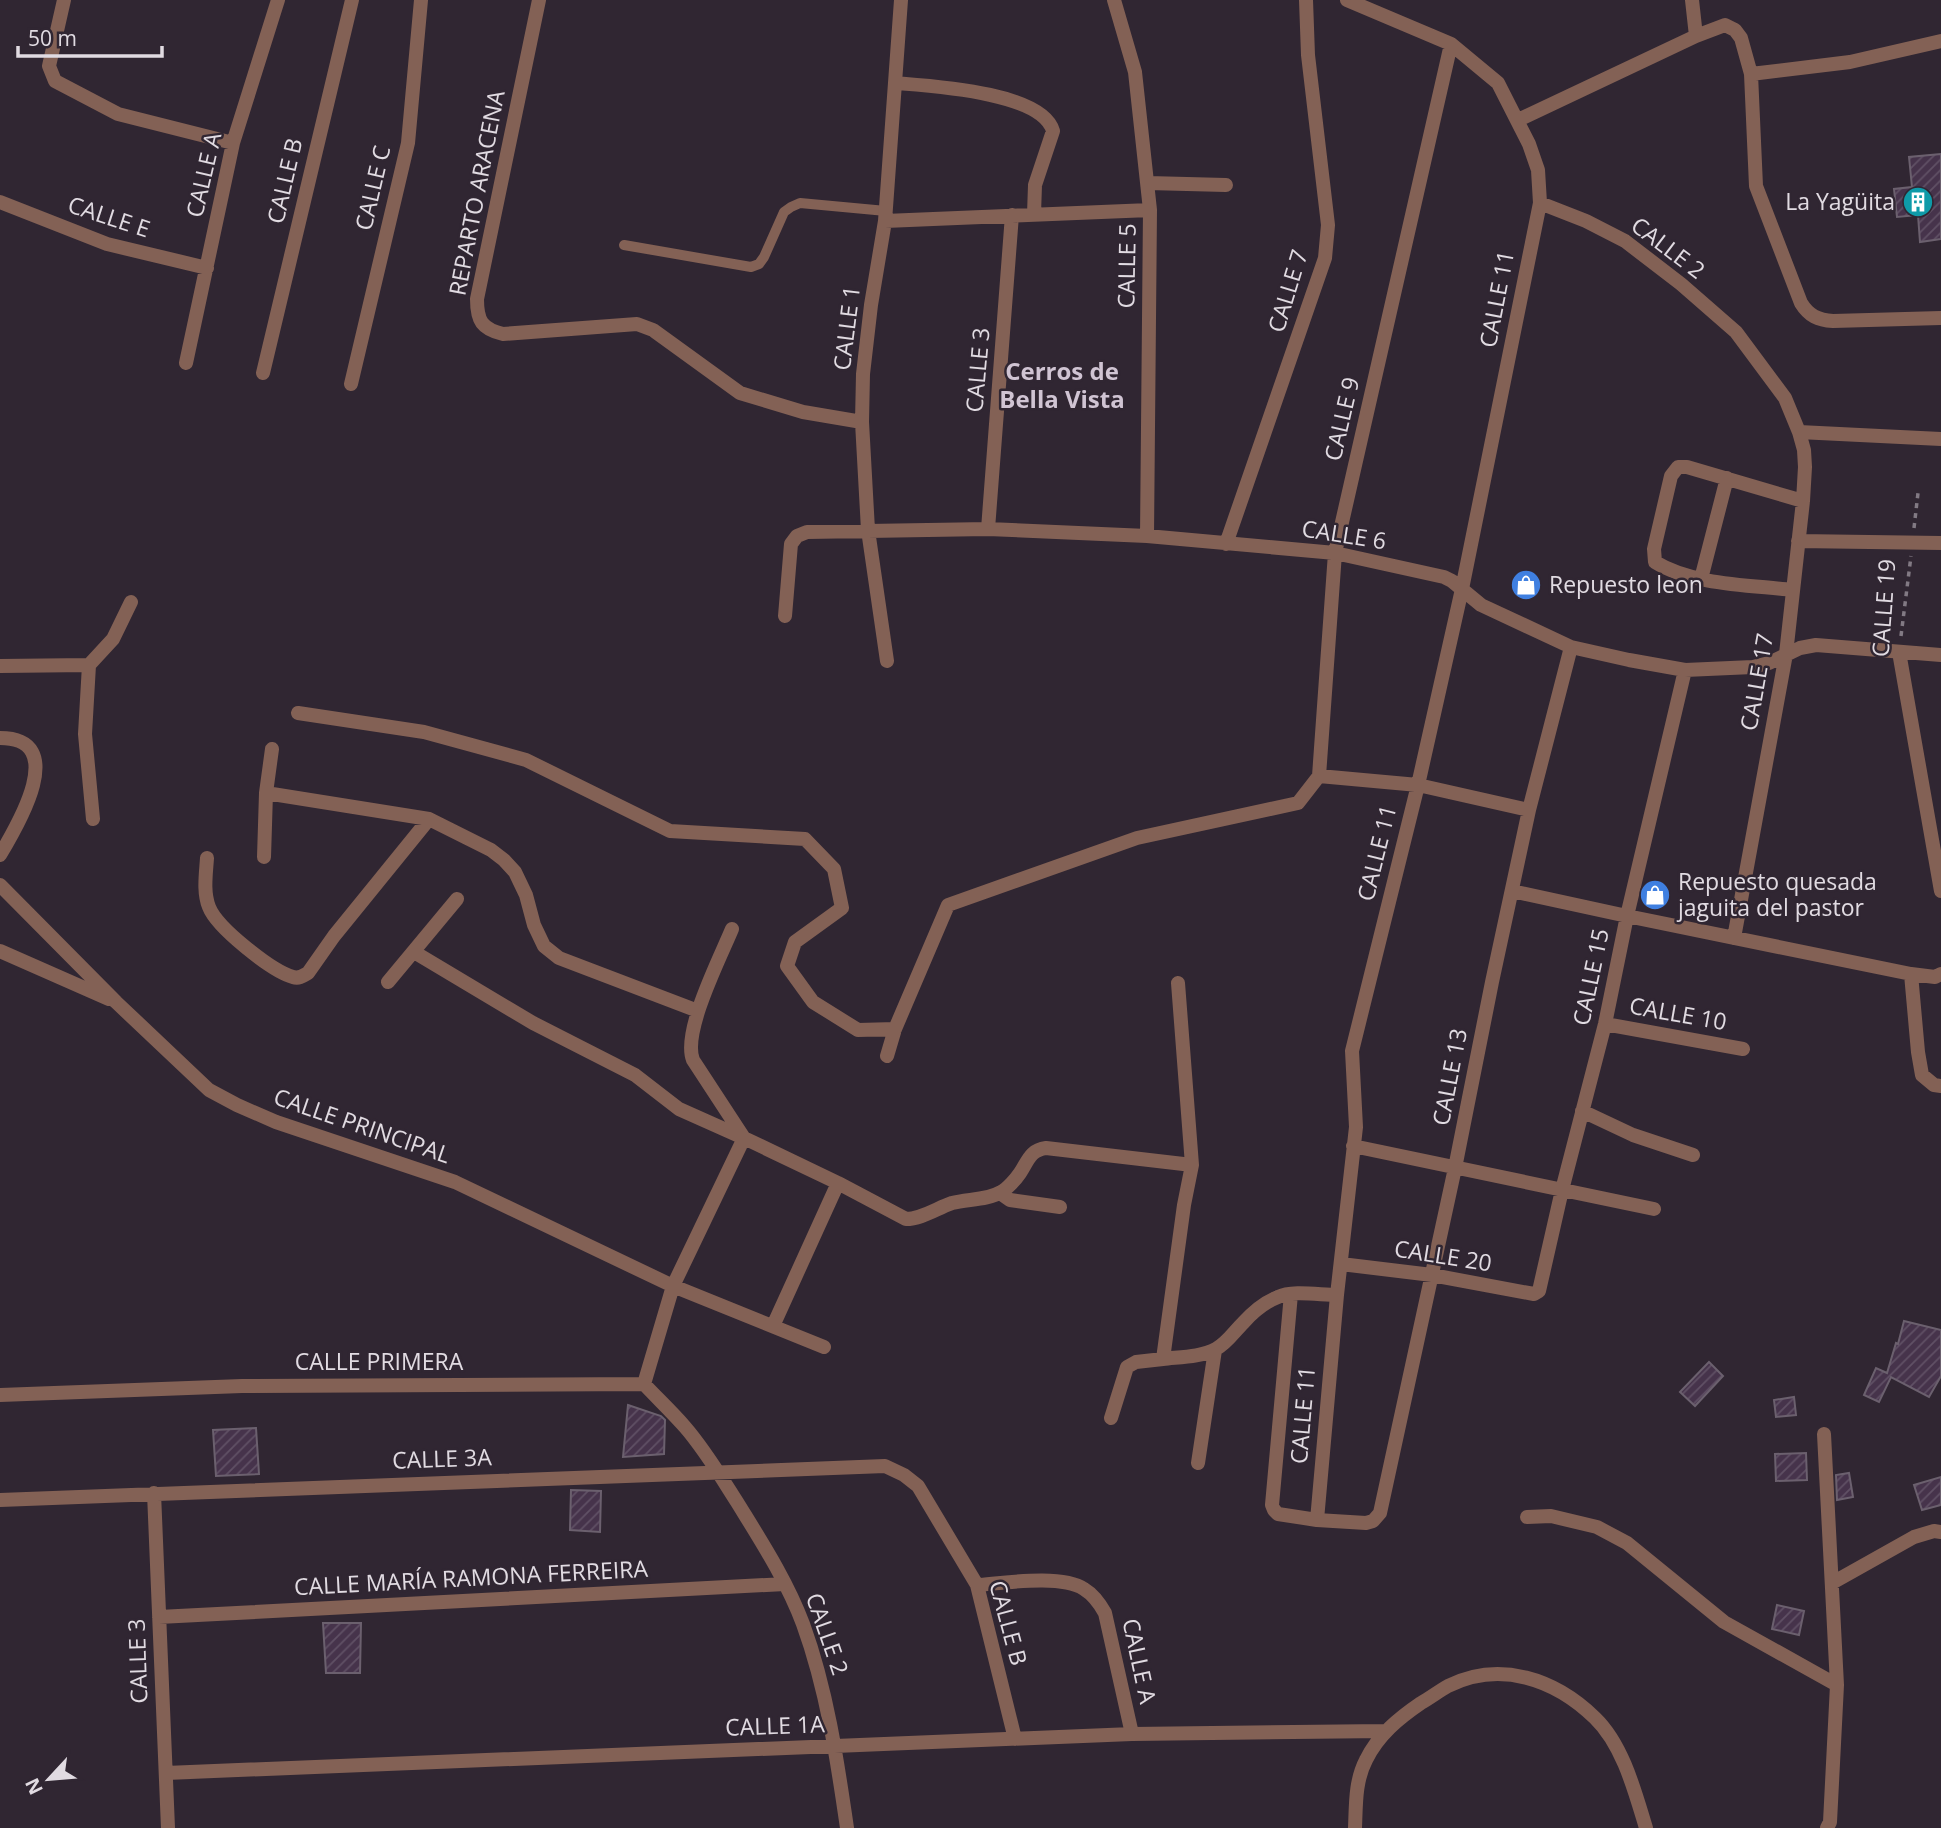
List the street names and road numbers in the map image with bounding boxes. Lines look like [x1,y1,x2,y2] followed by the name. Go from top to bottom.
[440,87,512,298] street label: REPARTO ARACENA
[178,129,228,220] street label: CALLE A
[259,135,309,227] street label: CALLE B
[347,142,397,233] street label: CALLE C
[64,188,154,244] street label: CALLE E
[1625,209,1712,286] street label: CALLE 2
[1109,223,1143,309] street label: CALLE 5
[1259,245,1315,336] street label: CALLE 7
[1471,248,1521,350] street label: CALLE 11
[825,284,867,372] street label: CALLE 1
[957,326,997,414] street label: CALLE 3
[1316,374,1366,464] street label: CALLE 9
[1300,512,1389,556] street label: CALLE 6
[1864,558,1902,658] street label: CALLE 19
[1732,631,1780,733] street label: CALLE 17
[1349,801,1403,904] street label: CALLE 11
[1564,925,1616,1028] street label: CALLE 15
[1627,989,1729,1037] street label: CALLE 10
[1424,1026,1474,1128] street label: CALLE 13
[270,1080,455,1170] street label: CALLE PRINCIPAL
[1392,1232,1494,1278] street label: CALLE 20
[295,1345,464,1377] street label: CALLE PRIMERA
[1282,1365,1322,1465] street label: CALLE 11
[392,1440,493,1476] street label: CALLE 3A
[293,1552,649,1602] street label: CALLE MARÍA RAMONA FERREIRA
[982,1577,1036,1669] street label: CALLE B
[799,1588,857,1679] street label: CALLE 2
[1115,1615,1165,1707] street label: CALLE A
[120,1618,154,1704] street label: CALLE 3
[725,1707,826,1743] street label: CALLE 1A

